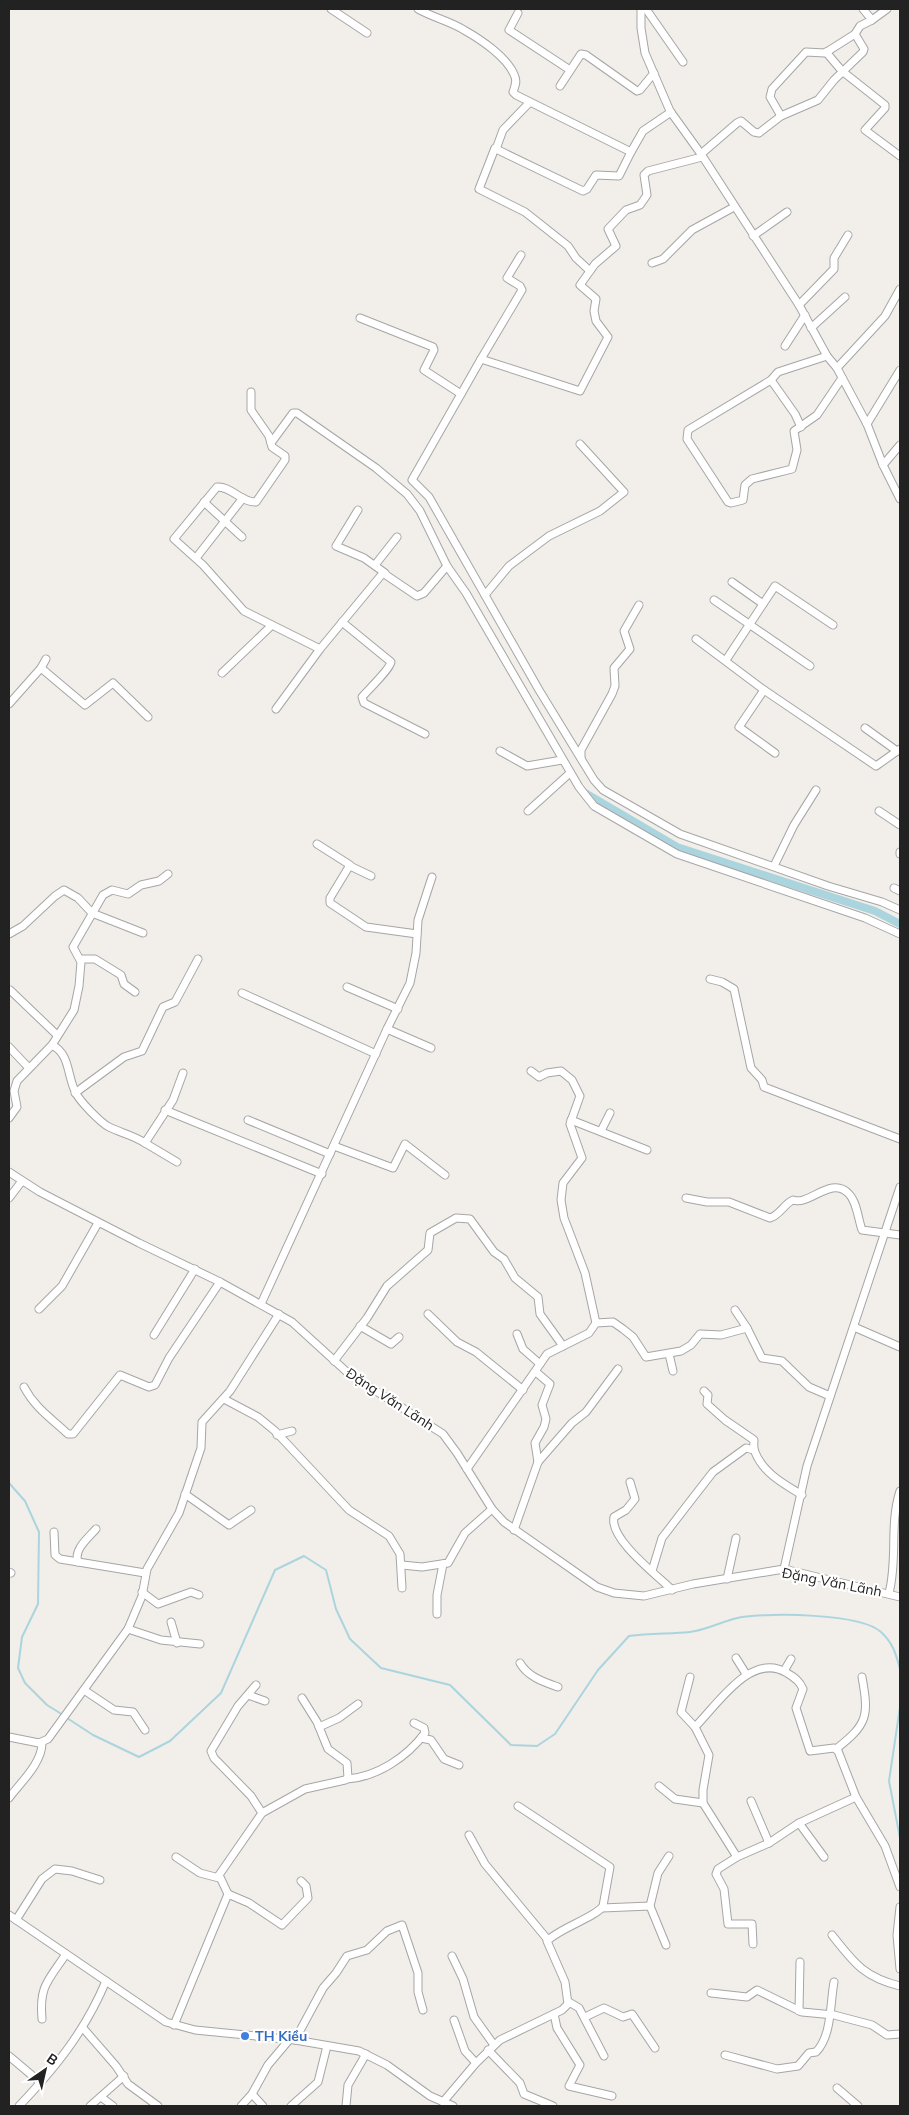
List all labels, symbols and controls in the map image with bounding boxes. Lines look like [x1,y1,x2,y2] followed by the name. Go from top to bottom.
[342,1364,438,1434] street label: Đặng Văn Lãnh
[780,1563,884,1601] street label: Đặng Văn Lãnh
[255,2027,307,2045] place label: TH Kiều
[239,2030,251,2042] marker: TH Kiều
[20,2045,70,2095] north arrow
[43,2049,62,2070] text: B

